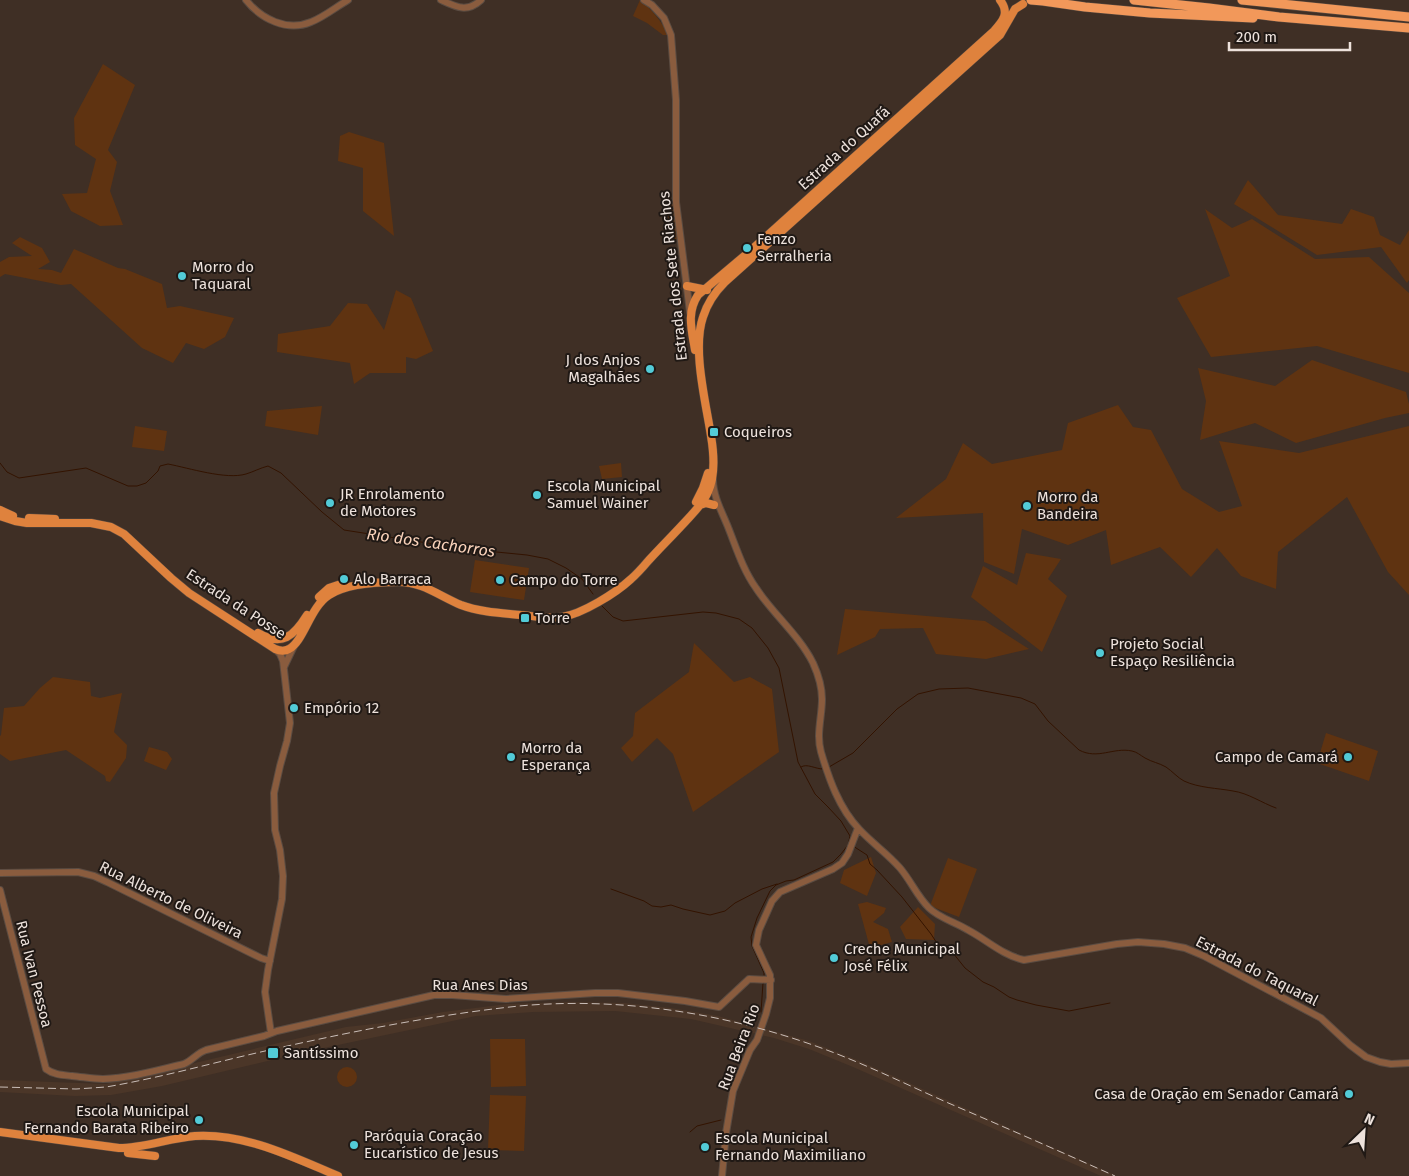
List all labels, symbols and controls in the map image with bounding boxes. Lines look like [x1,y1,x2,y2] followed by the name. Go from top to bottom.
[1229,20,1350,52] scale bar
[1236,28,1277,46] text: 200 m
[795,102,893,194] street label: Estrada do Quafá
[655,190,691,362] street label: Estrada dos Sete Riachos
[757,230,832,265] place label: Fenzo Serralheria
[741,242,753,254] marker: Fenzo Serralheria
[192,258,254,293] place label: Morro do Taquaral
[176,270,188,282] marker: Morro do Taquaral
[565,351,640,386] place label: J dos Anjos Magalhães
[644,363,656,375] marker: J dos Anjos Magalhães
[724,423,792,441] place label: Coqueiros
[708,426,720,438] marker: Coqueiros
[547,477,661,512] place label: Escola Municipal Samuel Wainer
[340,485,445,520] place label: JR Enrolamento de Motores
[1037,488,1098,523] place label: Morro da Bandeira
[531,489,543,501] marker: Escola Municipal Samuel Wainer
[324,497,336,509] marker: JR Enrolamento de Motores
[1021,500,1033,512] marker: Morro da Bandeira
[365,524,496,561] water label: Rio dos Cachorros
[183,565,289,643] street label: Estrada da Posse
[354,570,431,588] place label: Alo Barraca
[510,571,618,589] place label: Campo do Torre
[338,573,350,585] marker: Alo Barraca
[494,574,506,586] marker: Campo do Torre
[535,609,570,627] place label: Torre
[519,612,531,624] marker: Torre
[1110,635,1235,670] place label: Projeto Social Espaço Resiliência
[1094,647,1106,659] marker: Projeto Social Espaço Resiliência
[304,699,379,717] place label: Empório 12
[288,702,300,714] marker: Empório 12
[521,739,590,774] place label: Morro da Esperança
[1215,748,1338,766] place label: Campo de Camará
[505,751,517,763] marker: Morro da Esperança
[1342,751,1354,763] marker: Campo de Camará
[96,857,246,943] street label: Rua Alberto de Oliveira
[12,919,56,1029] street label: Rua Ivan Pessoa
[1193,932,1322,1010] street label: Estrada do Taquaral
[844,940,960,975] place label: Creche Municipal José Félix
[828,952,840,964] marker: Creche Municipal José Félix
[432,976,528,994] street label: Rua Anes Dias
[714,1001,764,1093] street label: Rua Beira Rio
[284,1044,358,1062] place label: Santíssimo
[266,1046,280,1060] marker: Santíssimo
[1094,1085,1339,1103] place label: Casa de Oração em Senador Camará
[1343,1088,1355,1100] marker: Casa de Oração em Senador Camará
[24,1102,190,1137] place label: Escola Municipal Fernando Barata Ribeiro
[1339,1106,1389,1156] north arrow
[1361,1110,1377,1129] text: N
[193,1114,205,1126] marker: Escola Municipal Fernando Barata Ribeiro
[364,1127,499,1162] place label: Paróquia Coração Eucarístico de Jesus
[715,1129,866,1164] place label: Escola Municipal Fernando Maximiliano
[348,1139,360,1151] marker: Paróquia Coração Eucarístico de Jesus
[699,1141,711,1153] marker: Escola Municipal Fernando Maximiliano

